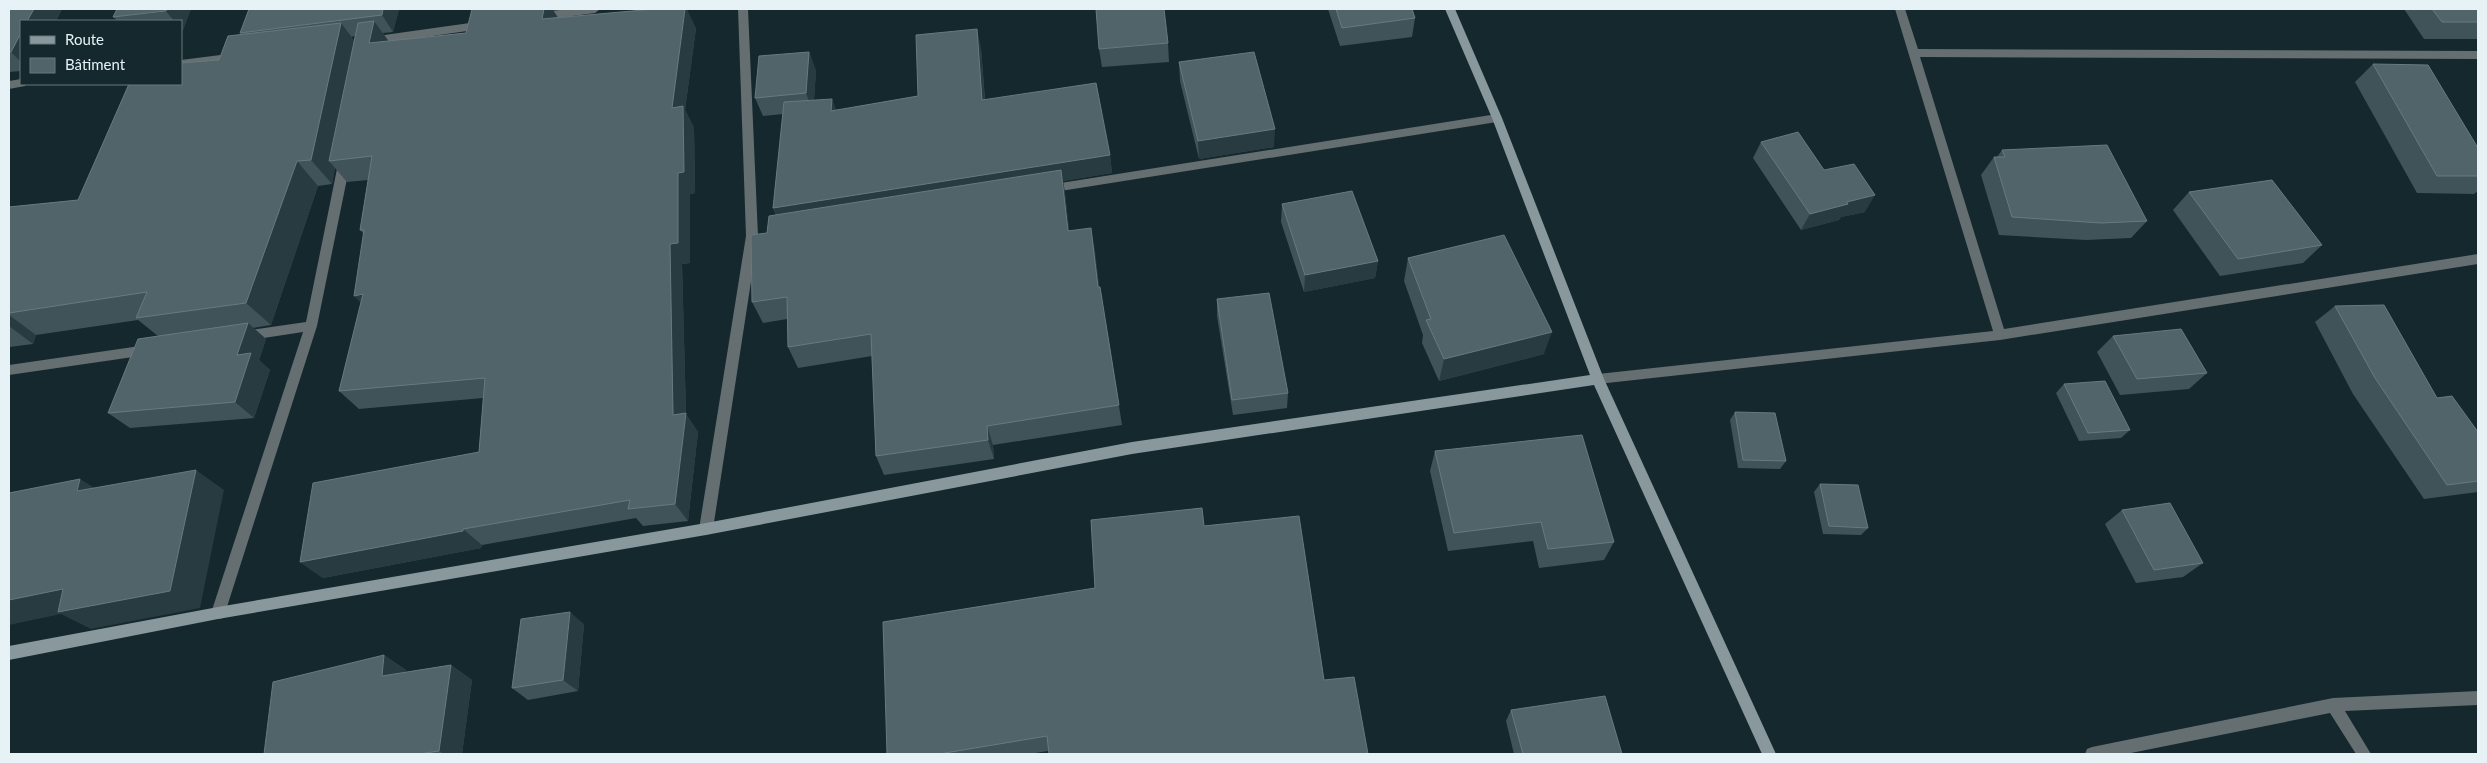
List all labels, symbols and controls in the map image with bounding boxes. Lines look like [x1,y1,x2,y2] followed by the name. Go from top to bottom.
[20,20,182,85] legend
[65,30,104,48] text: Route
[65,55,126,73] text: Bâtiment

